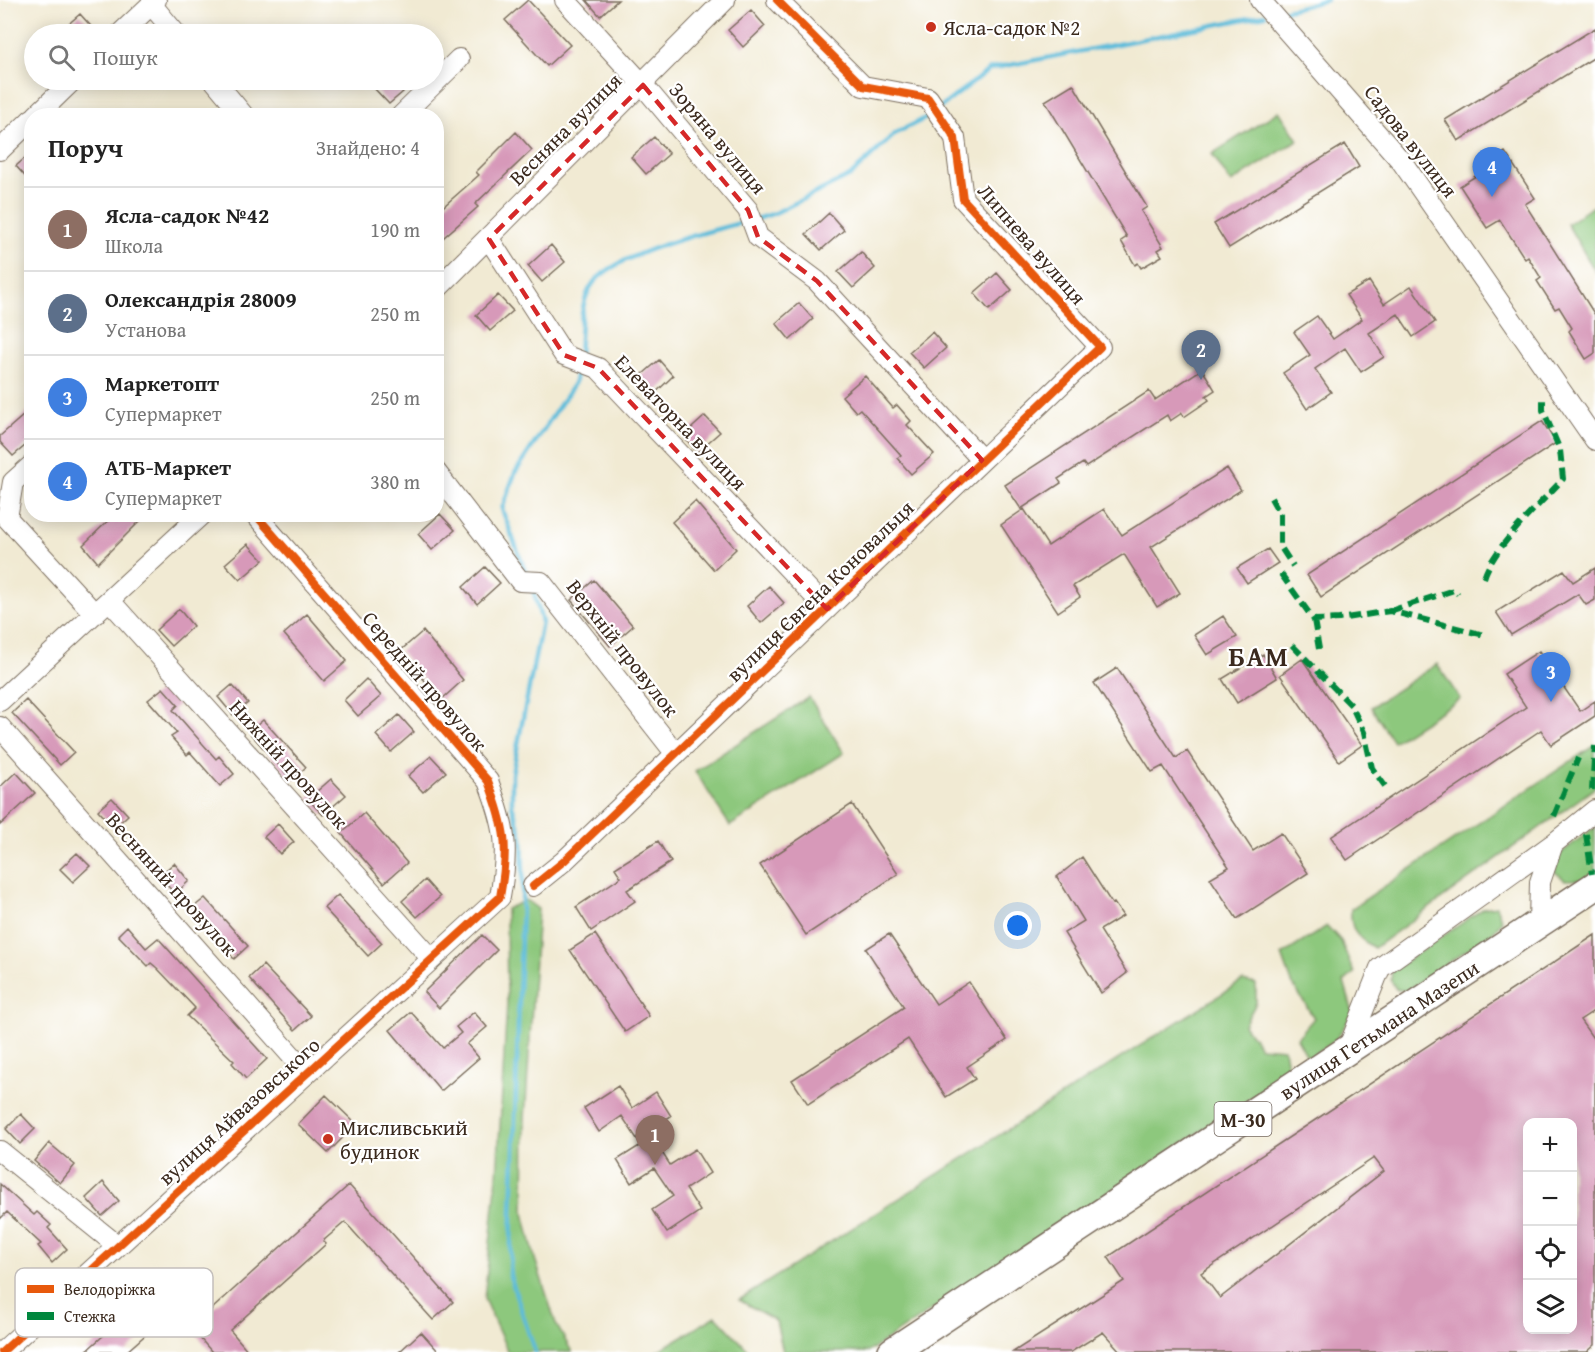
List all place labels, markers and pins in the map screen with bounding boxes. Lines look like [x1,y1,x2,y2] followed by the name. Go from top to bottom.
[942,12,1080,43] place label: Ясла-садок №2
[924,20,938,34] marker: Ясла-садок №2
[1472,148,1512,197] pin: 4
[1182,330,1220,380] pin: 2
[1532,652,1570,702] pin: 3
[340,1112,468,1167] place label: Мисливський будинок
[636,1116,674,1165] pin: 1
[321,1132,335,1146] marker: Мисливський будинок

